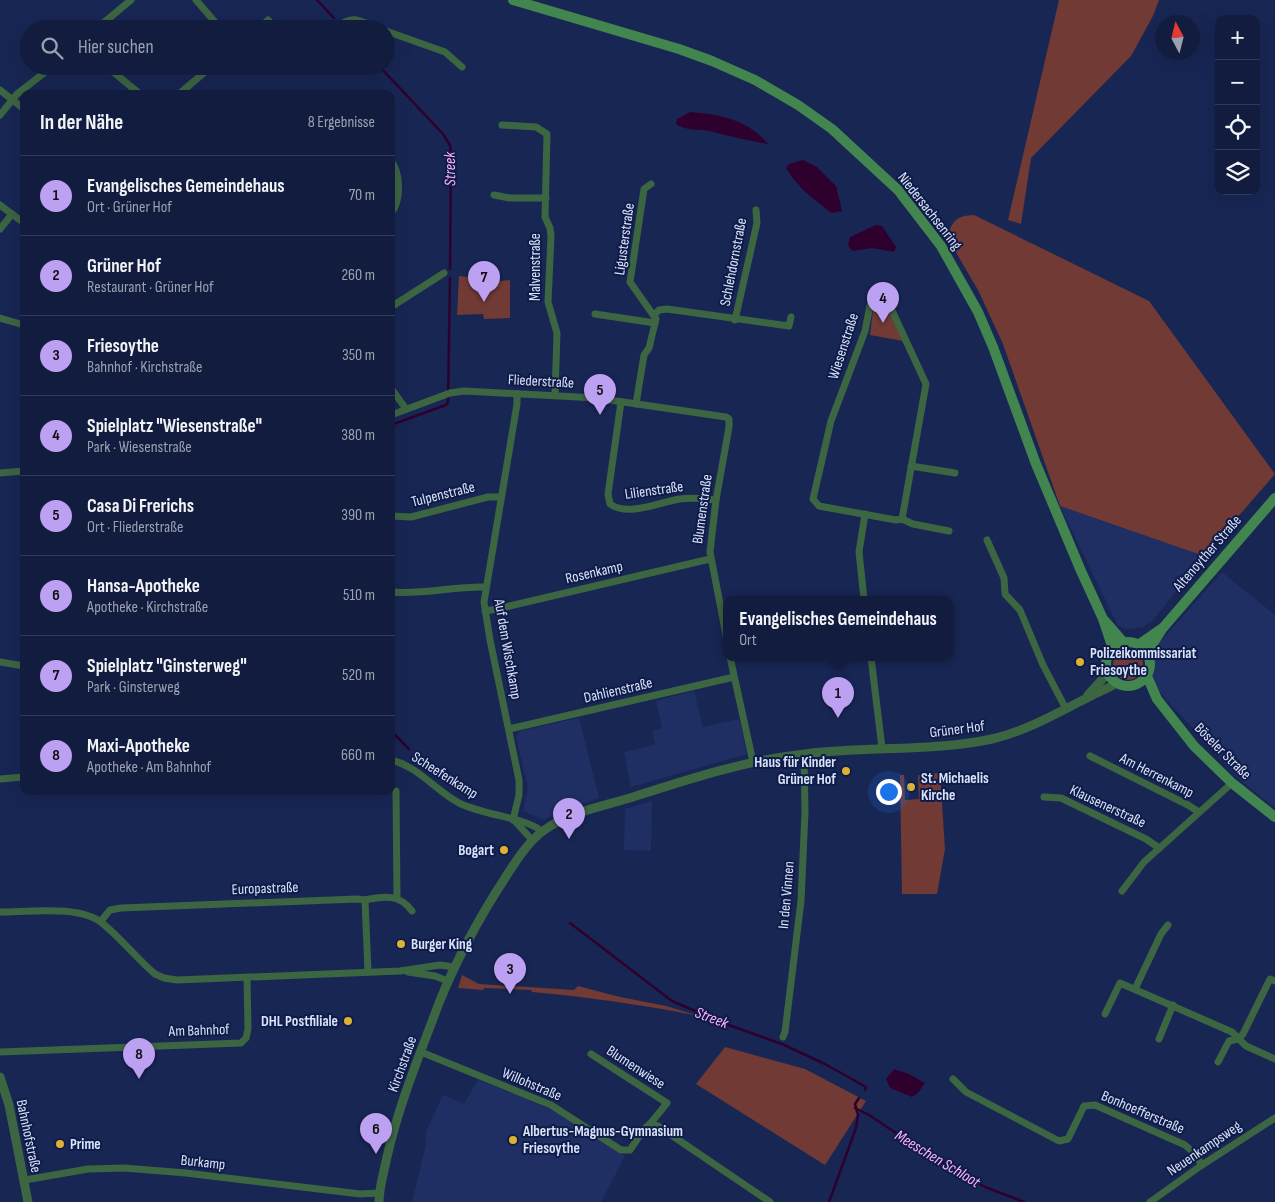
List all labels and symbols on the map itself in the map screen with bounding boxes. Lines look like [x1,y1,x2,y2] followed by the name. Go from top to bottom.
[1155,15,1200,60] north arrow
[441,151,460,186] water label: Streek
[893,169,966,254] street label: Niedersachsenring
[610,202,639,276] street label: Ligusterstraße
[716,216,751,308] street label: Schlehdornstraße
[526,233,545,301] street label: Malvenstraße
[468,261,500,302] pin: 7
[867,282,899,323] pin: 4
[824,311,863,382] street label: Wiesenstraße
[507,370,574,393] street label: Fliederstraße
[584,374,616,415] pin: 5
[688,473,717,545] street label: Blumenstraße
[409,477,477,512] street label: Tulpenstraße
[624,477,685,504] street label: Lilienstraße
[1168,511,1246,596] street label: Altenoyther Straße
[564,557,625,588] street label: Rosenkamp
[489,597,526,701] street label: Auf dem Wischkamp
[1090,644,1196,680] place label: Polizeikommissariat Friesoythe
[1074,656,1086,668] marker: Polizeikommissariat Friesoythe
[582,673,654,708] street label: Dahlienstraße
[822,677,854,718] pin: 1
[928,717,986,742] street label: Grüner Hof
[1190,719,1255,784] street label: Böseler Straße
[408,748,481,803] street label: Scheefenkamp
[1116,748,1197,802] street label: Am Herrenkamp
[754,753,836,789] place label: Haus für Kinder Grüner Hof
[840,765,852,777] marker: Haus für Kinder Grüner Hof
[921,769,989,805] place label: St. Michaelis Kirche
[876,779,902,805] your location
[905,781,917,793] marker: St. Michaelis Kirche
[1067,781,1149,832] street label: Klausenerstraße
[553,798,585,839] pin: 2
[458,841,494,860] place label: Bogart
[498,844,510,856] marker: Bogart
[774,860,799,930] street label: In den Vinnen
[231,878,299,899] street label: Europastraße
[411,935,473,954] place label: Burger King
[395,938,407,950] marker: Burger King
[494,953,526,994] pin: 3
[692,1003,732,1034] water label: Streek
[261,1012,338,1031] place label: DHL Postfiliale
[342,1015,354,1027] marker: DHL Postfiliale
[167,1020,230,1041] street label: Am Bahnhof
[384,1034,421,1095] street label: Kirchstraße
[123,1038,155,1079] pin: 8
[603,1041,669,1093] street label: Blumenwiese
[499,1063,564,1105] street label: Willohstraße
[1098,1086,1187,1138] street label: Bonhoefferstraße
[11,1098,46,1174] street label: Bahnhofstraße
[360,1113,392,1154] pin: 6
[1164,1117,1245,1180] street label: Neuenkampsweg
[522,1122,683,1158] place label: Albertus-Magnus-Gymnasium Friesoythe
[891,1126,984,1193] water label: Meeschen Schloot
[507,1134,519,1146] marker: Albertus-Magnus-Gymnasium Friesoythe
[70,1135,101,1154] place label: Prime
[54,1138,66,1150] marker: Prime
[180,1151,226,1174] street label: Burkamp

